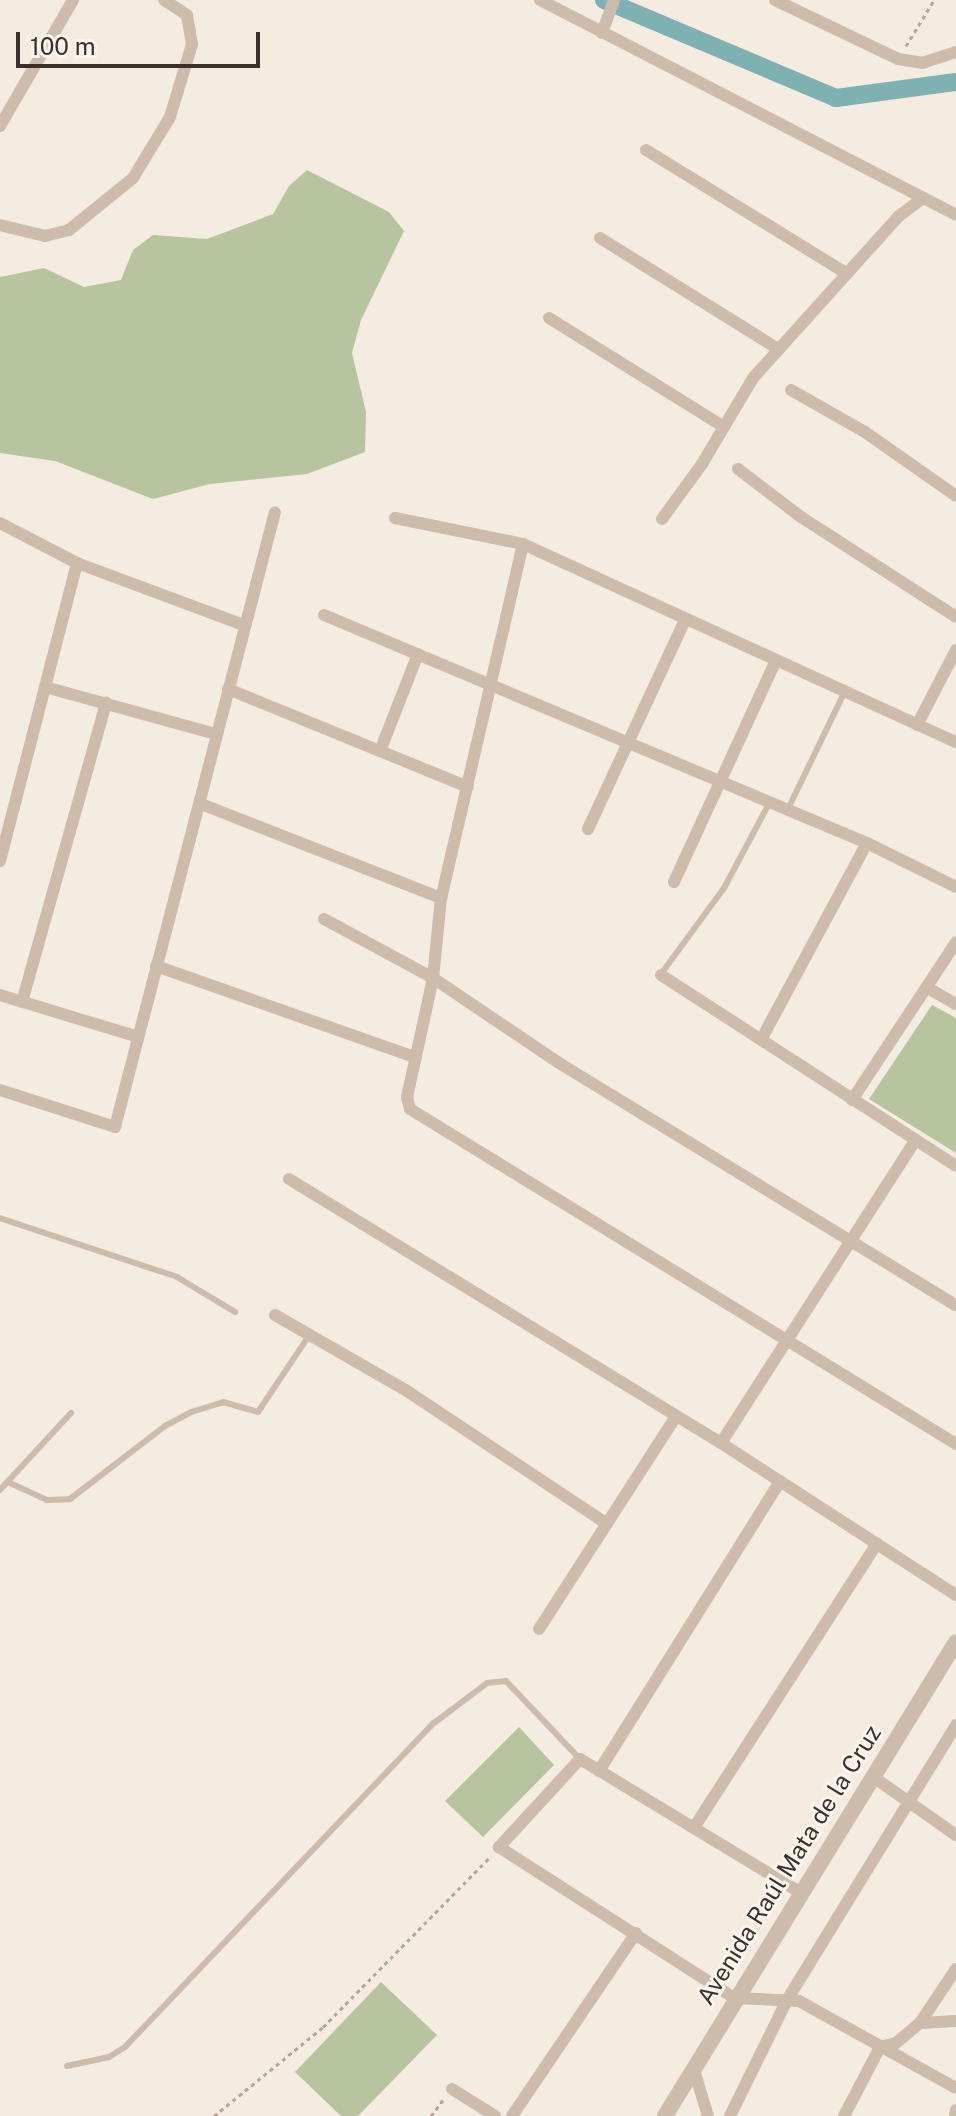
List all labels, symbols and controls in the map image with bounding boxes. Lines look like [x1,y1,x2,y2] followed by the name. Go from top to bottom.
[20,16,264,66] scale bar
[30,32,96,60] text: 100 m
[691,1720,887,2010] street label: Avenida Raúl Mata de la Cruz

